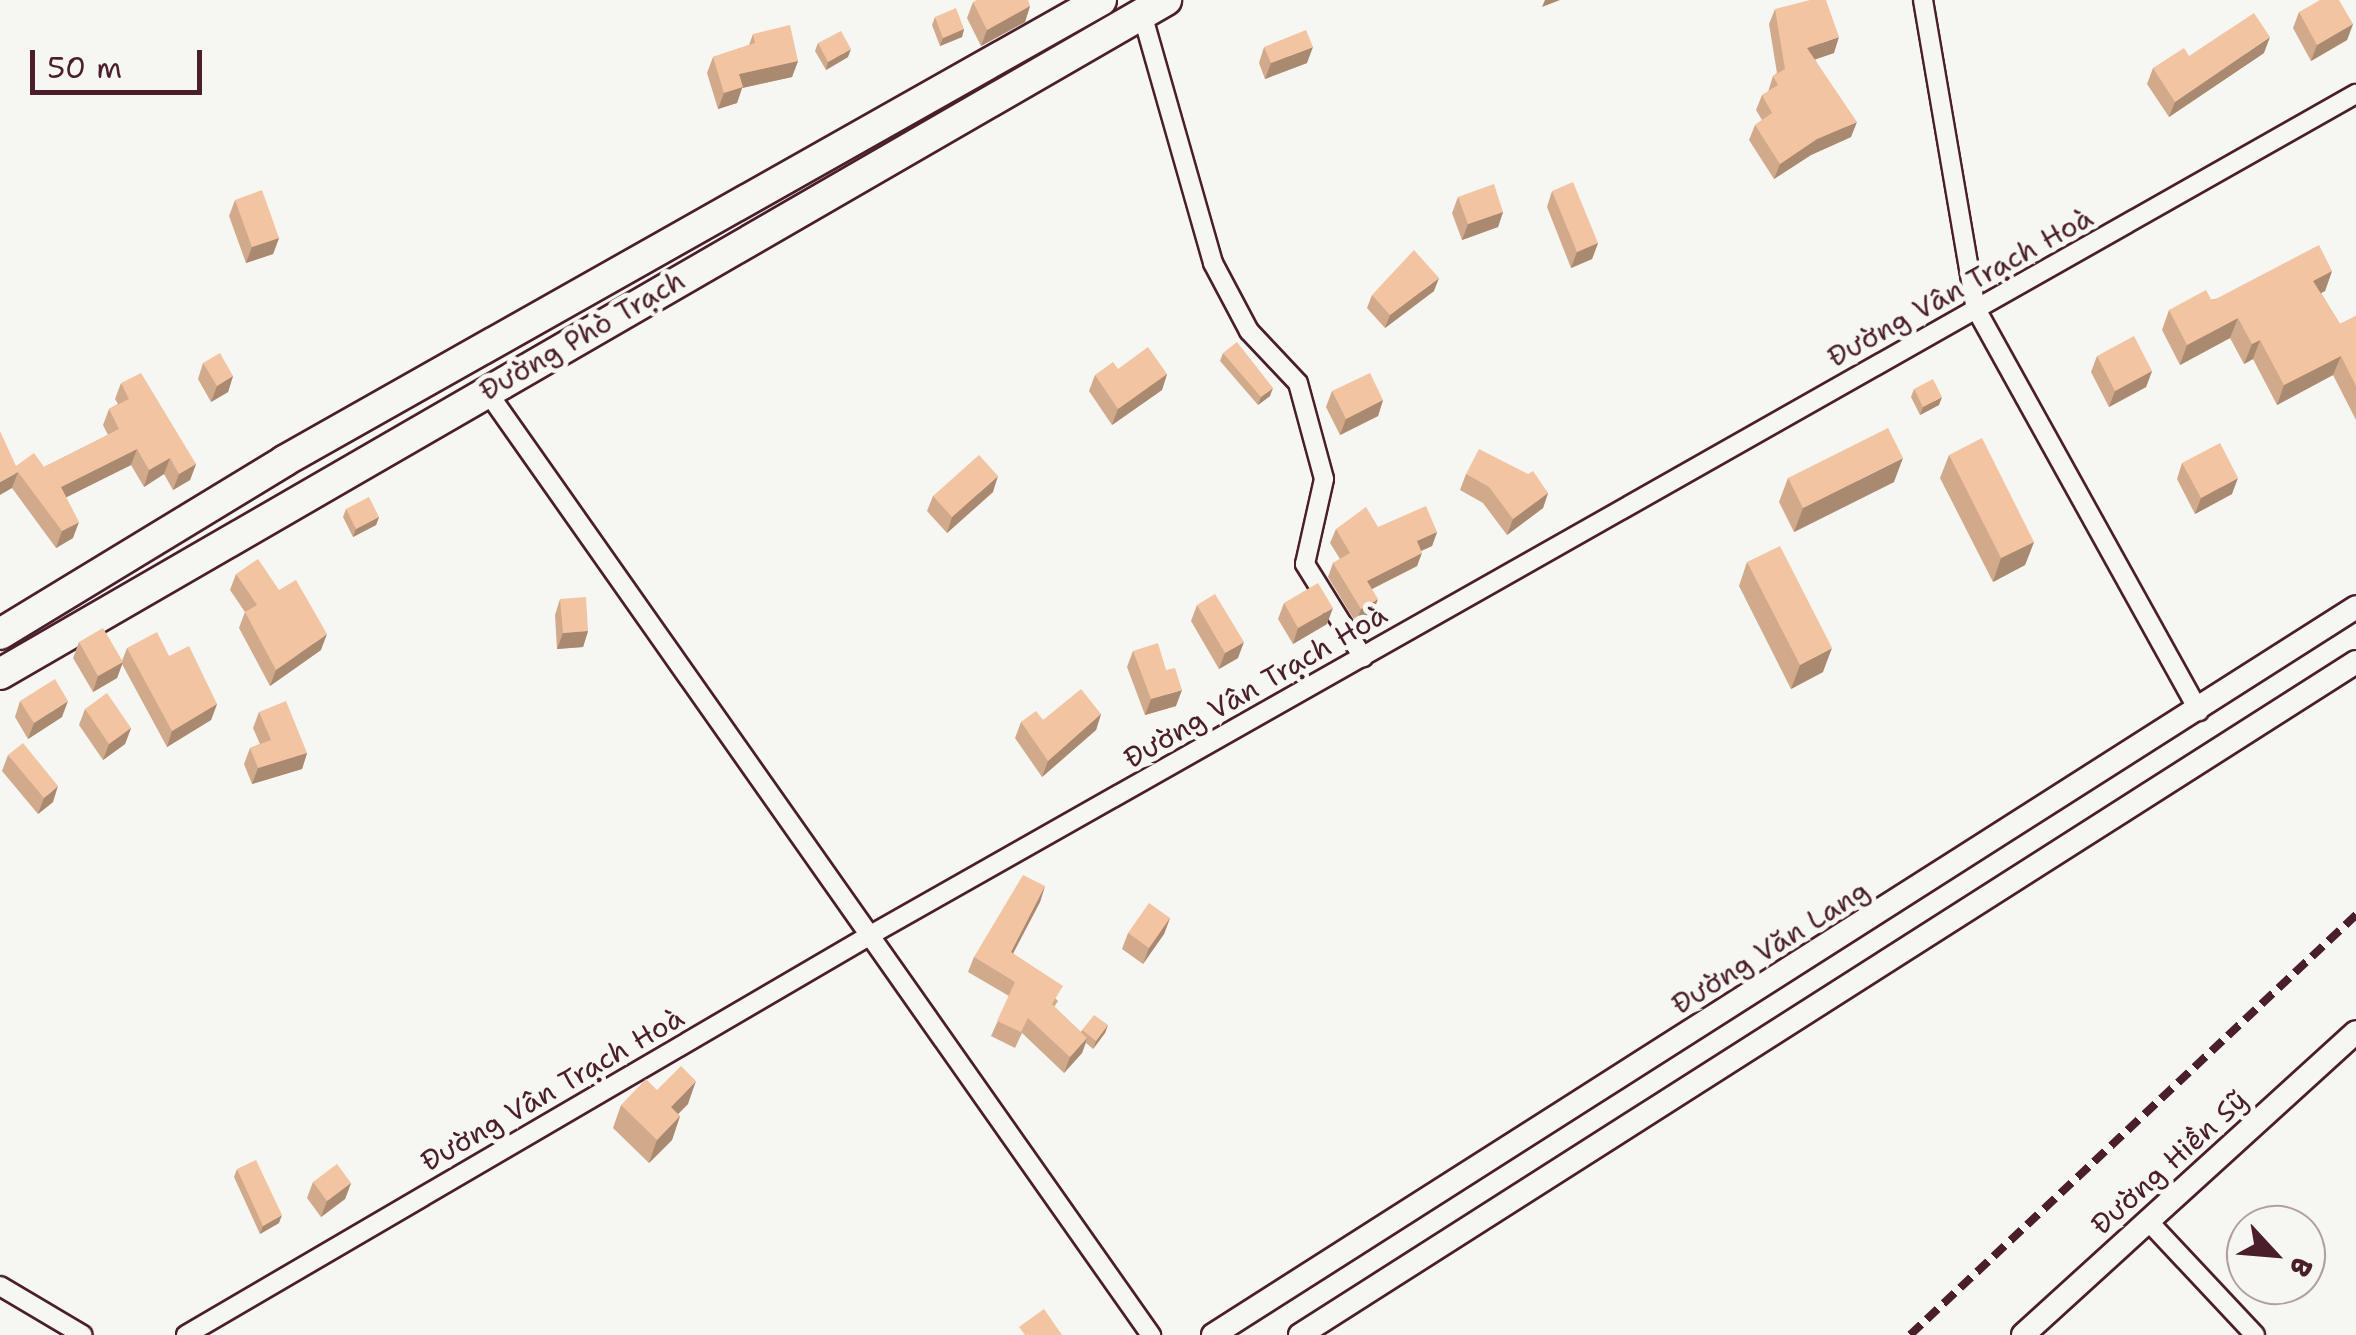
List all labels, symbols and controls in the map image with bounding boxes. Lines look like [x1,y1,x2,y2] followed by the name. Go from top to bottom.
[35,30,208,92] scale bar
[47,47,122,88] text: 50 m
[1822,200,2098,374] street label: Đường Vân Trạch Hoà
[473,263,691,407] street label: Đường Phò Trạch
[1118,597,1392,775] street label: Đường Vân Trạch Hoà
[1665,873,1875,1021] street label: Đường Văn Lang
[415,1000,689,1178] street label: Đường Vân Trạch Hoà
[2084,1083,2254,1241] street label: Đường Hiền Sỹ
[2226,1205,2326,1305] north arrow
[2280,1251,2322,1283] text: B

